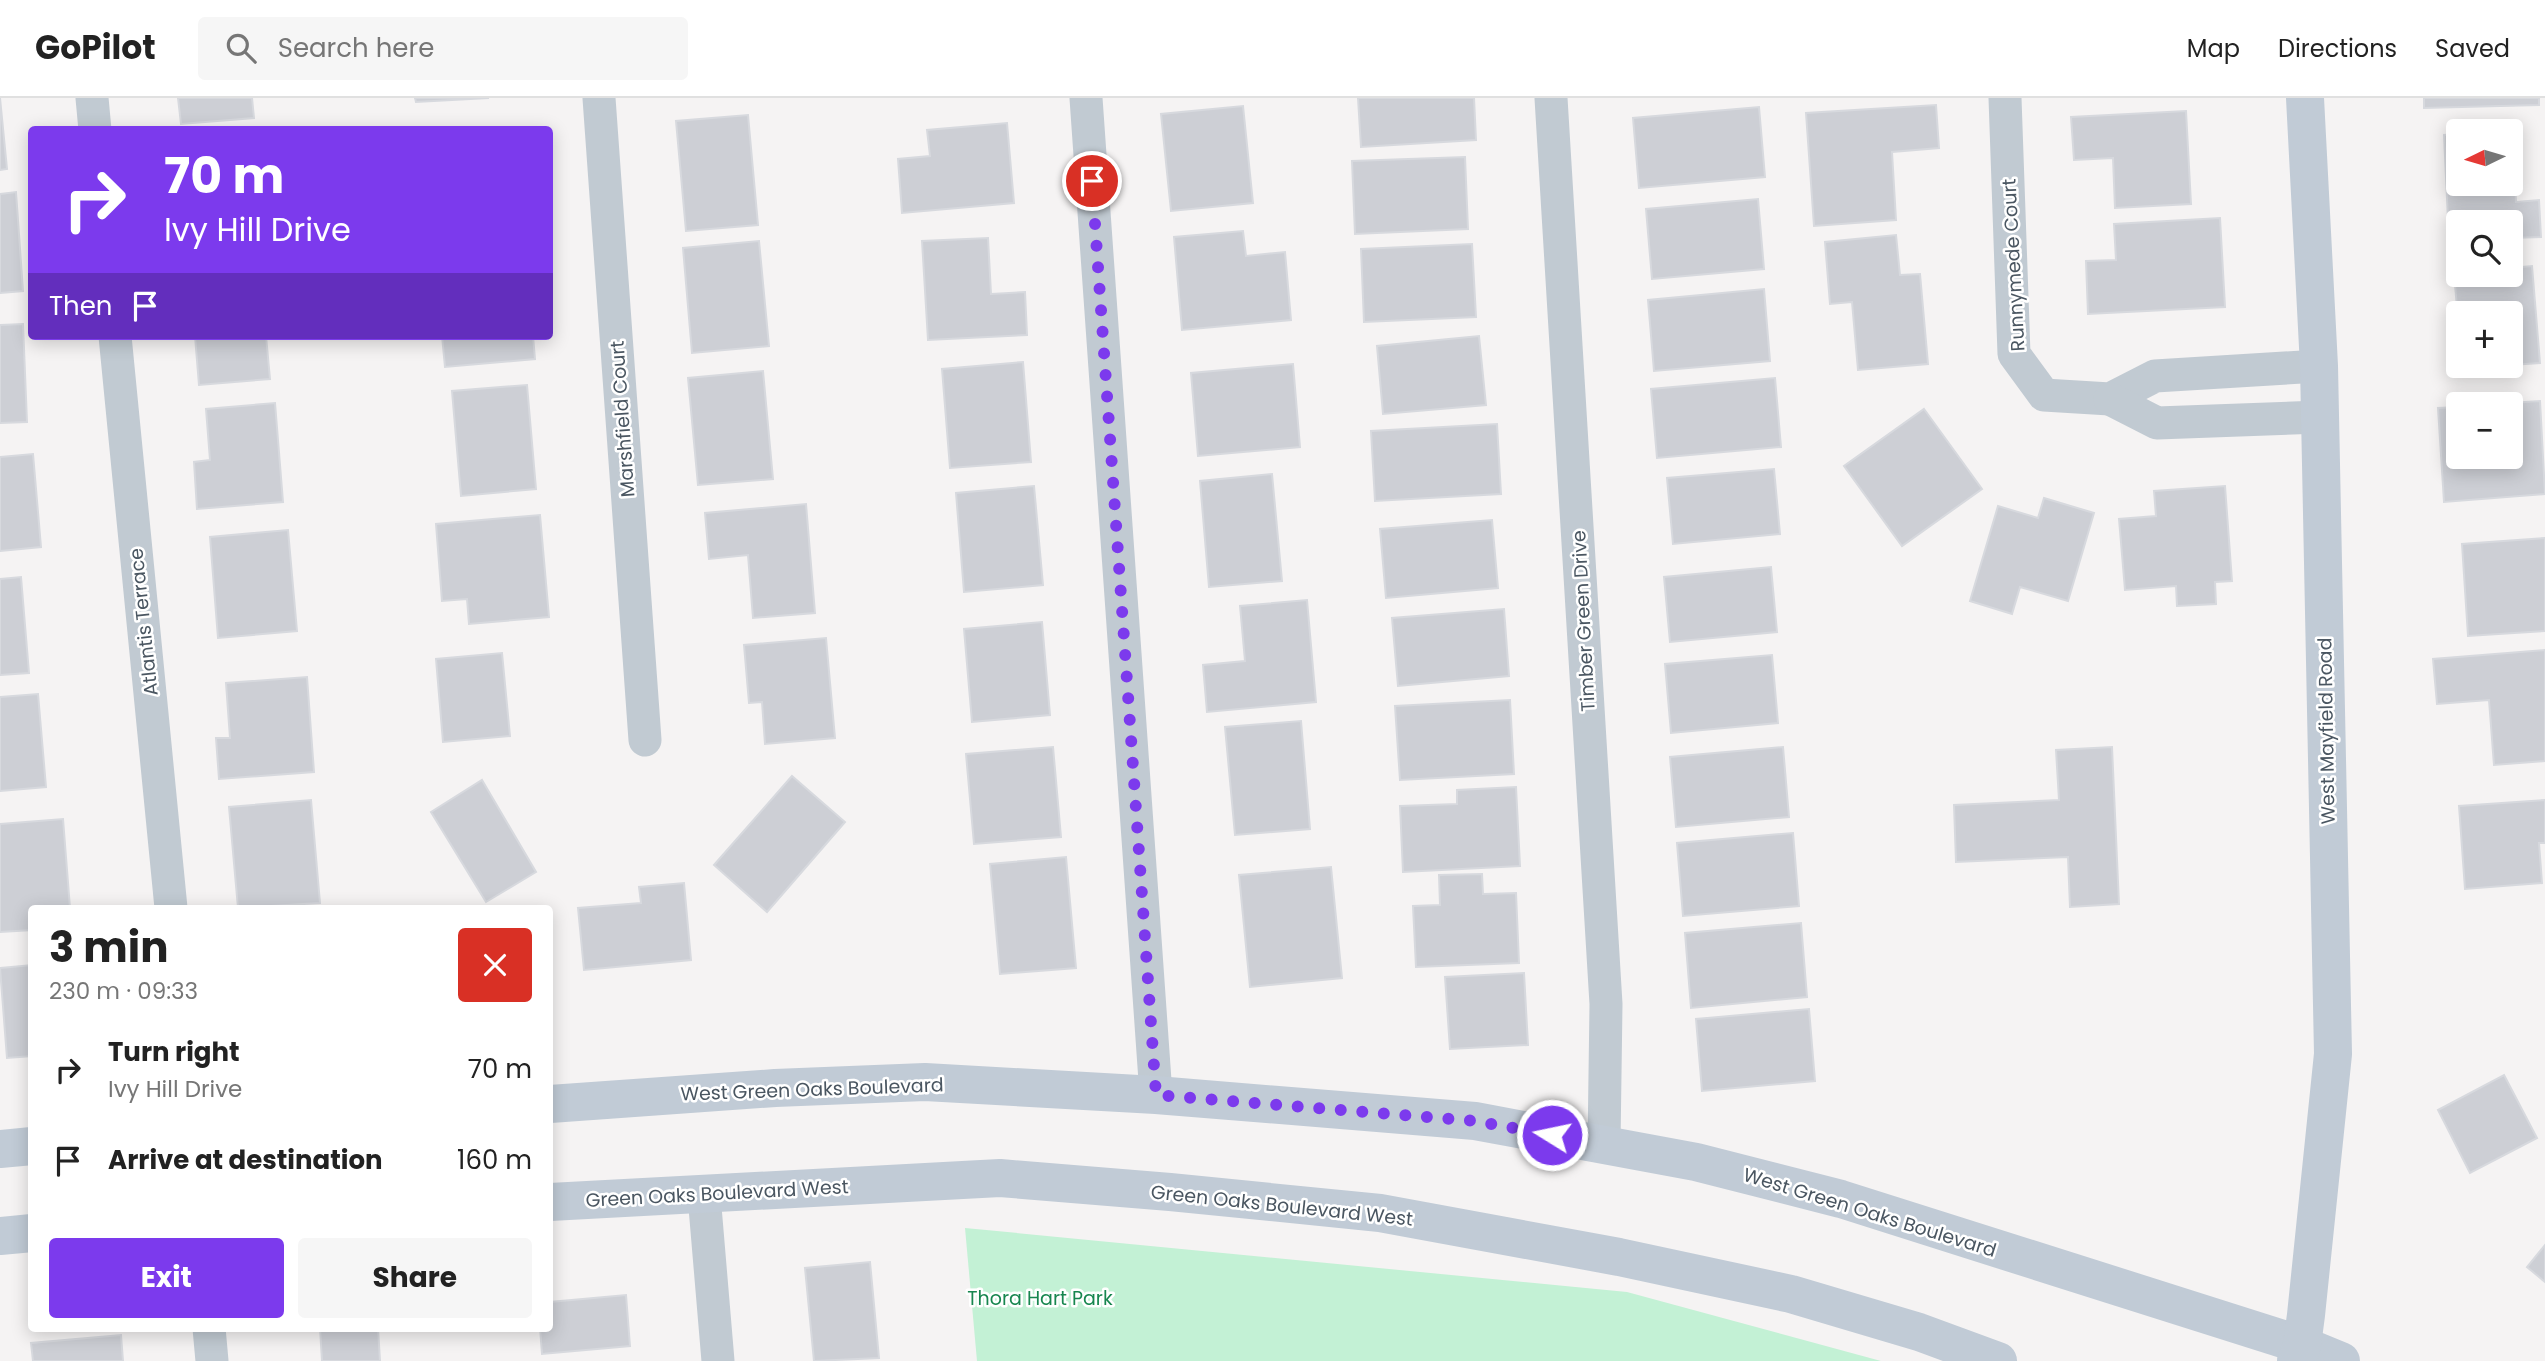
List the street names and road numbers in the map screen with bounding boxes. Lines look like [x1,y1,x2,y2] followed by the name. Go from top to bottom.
[1995,178,2032,352] street label: Runnymede Court
[604,340,641,498] street label: Marshfield Court
[1565,530,1602,712] street label: Timber Green Drive
[122,547,165,697] street label: Atlantis Terrace
[2311,637,2342,825] street label: West Mayfield Road
[680,1071,944,1108] street label: West Green Oaks Boulevard
[1740,1161,2000,1264] street label: West Green Oaks Boulevard
[585,1173,849,1214] street label: Green Oaks Boulevard West
[1150,1178,1414,1233] street label: Green Oaks Boulevard West

